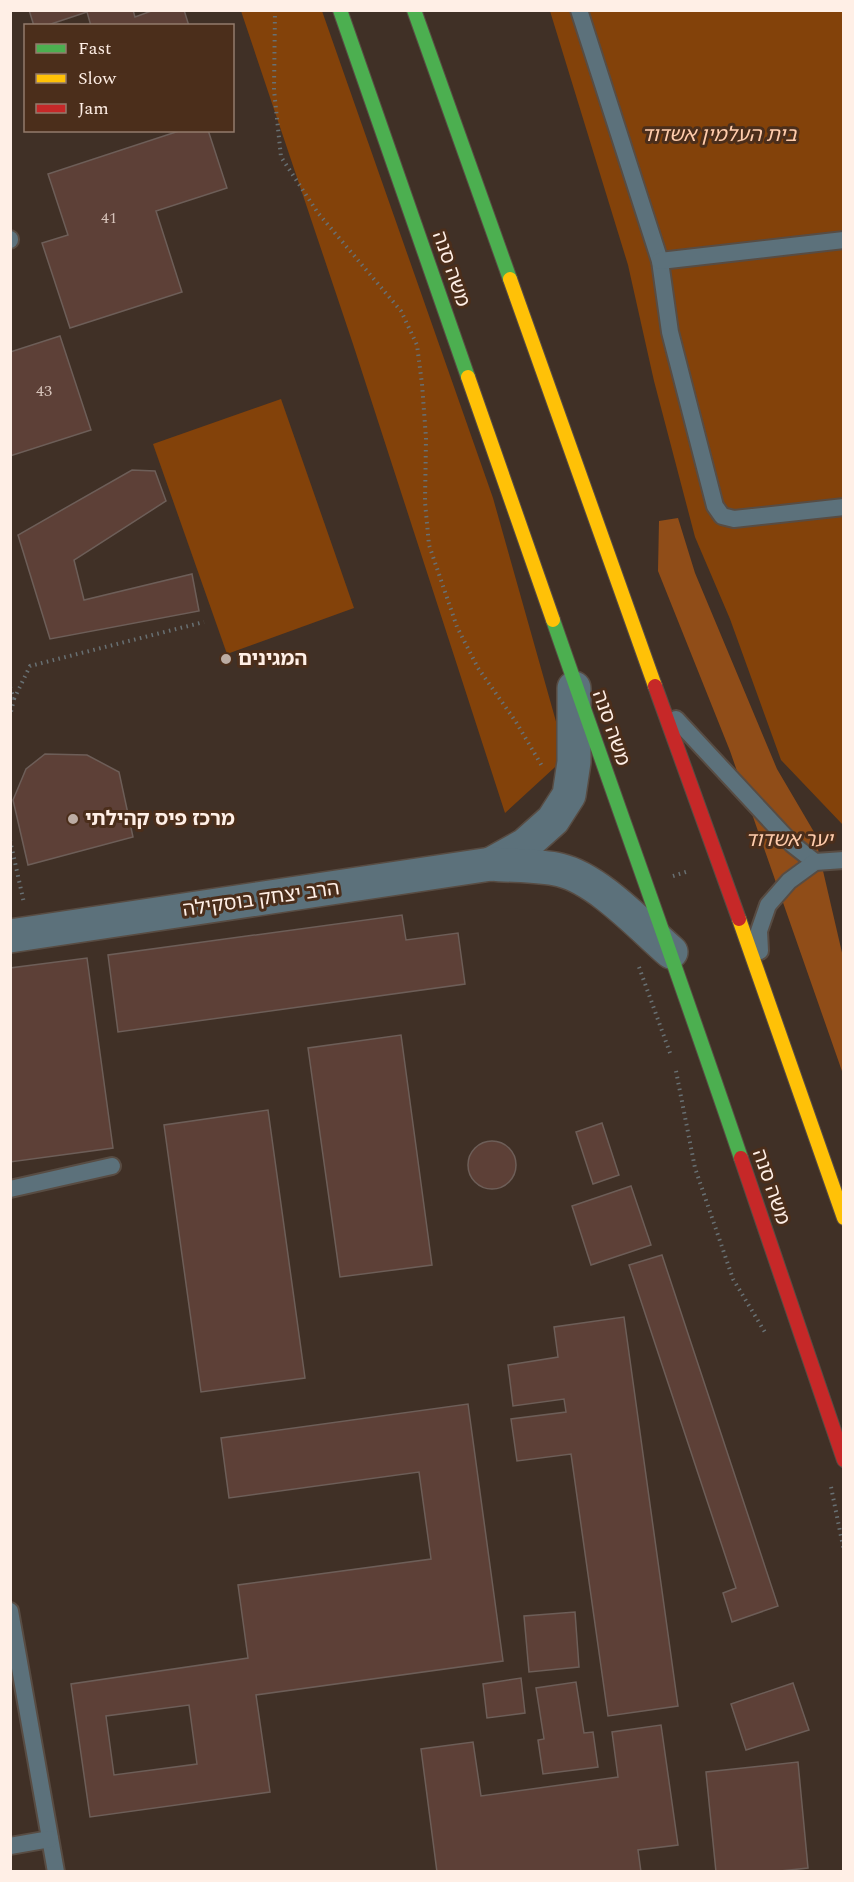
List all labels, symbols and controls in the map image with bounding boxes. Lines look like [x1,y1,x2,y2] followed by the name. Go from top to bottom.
[24,24,234,132] legend
[78,35,111,62] text: Fast
[78,65,117,92] text: Slow
[78,95,109,122] text: Jam
[641,120,797,150] park label: בית העלמין אשדוד
[101,206,117,230] house number: 41
[424,227,478,311] street label: משה סנה
[36,379,52,403] house number: 43
[238,644,307,674] place label: המגינים
[219,652,233,666] marker: המגינים
[584,686,638,770] street label: משה סנה
[85,804,235,834] place label: מרכז פיס קהילתי
[66,812,80,826] marker: מרכז פיס קהילתי
[745,825,835,855] park label: יער אשדוד
[181,873,341,925] street label: הרב יצחק בוסקילה
[744,1145,798,1229] street label: משה סנה

